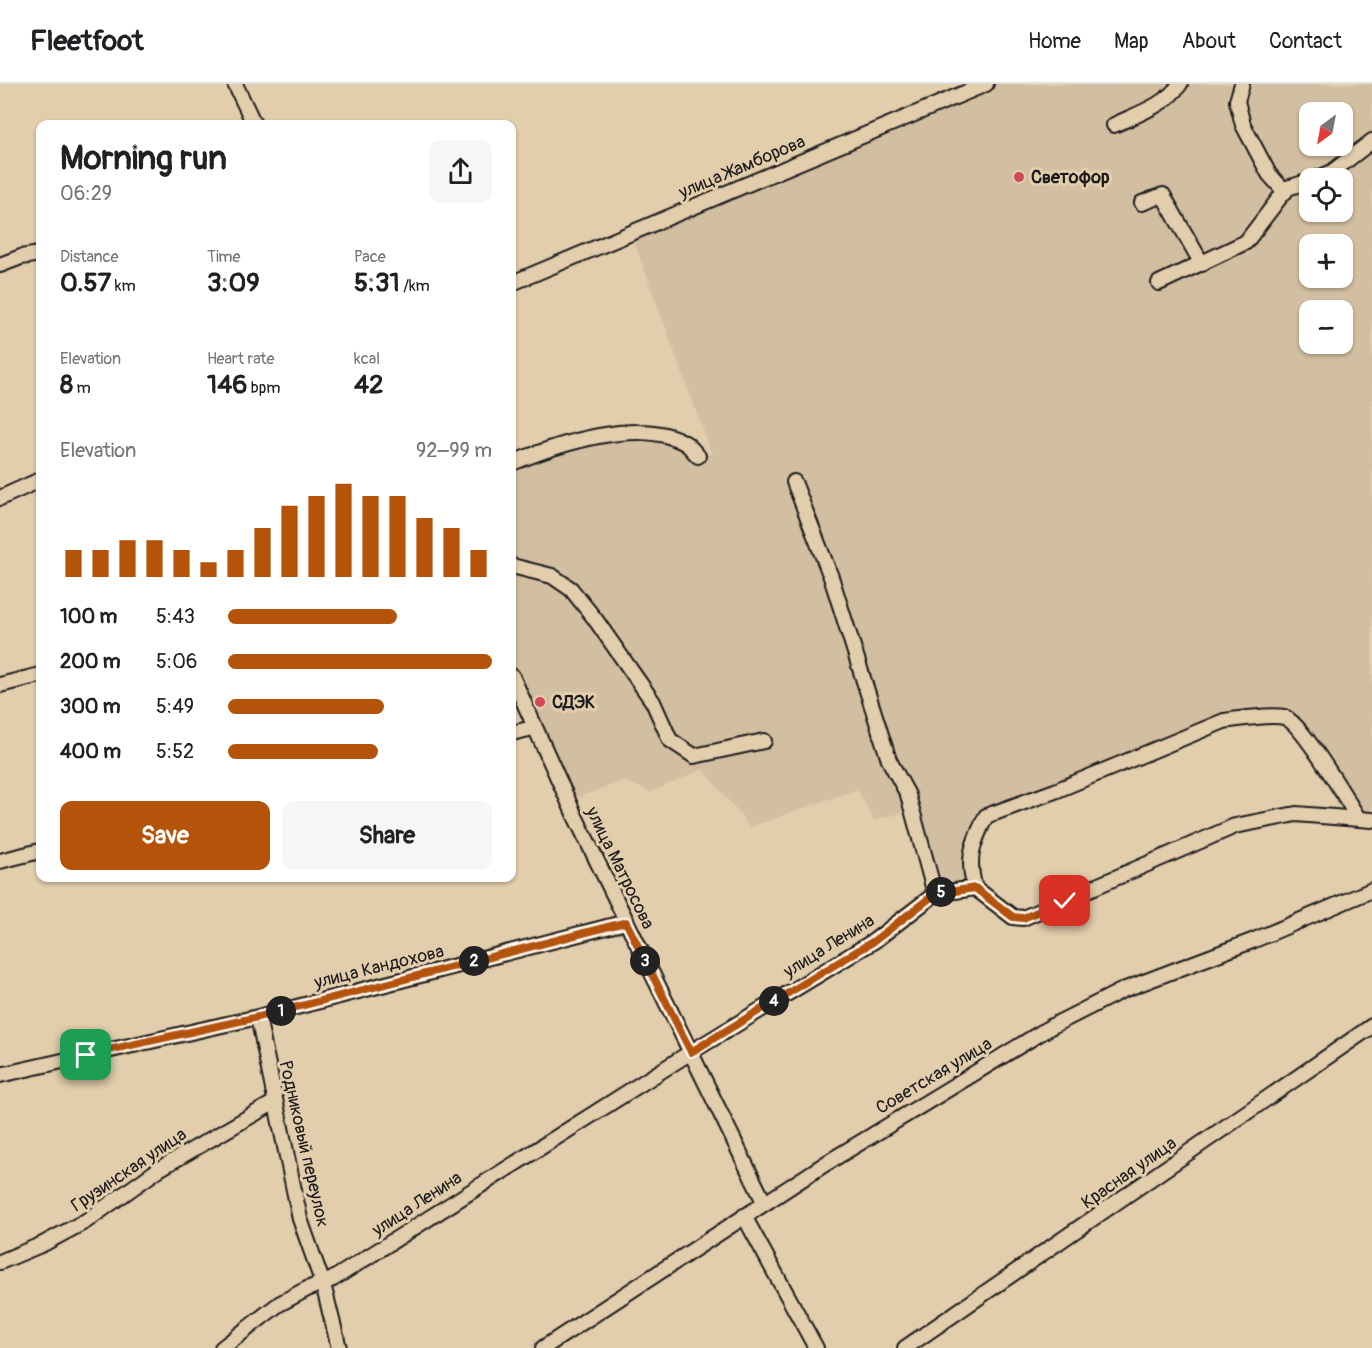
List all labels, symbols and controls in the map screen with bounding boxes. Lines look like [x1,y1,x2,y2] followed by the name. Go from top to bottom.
[30,24,143,59] text: Fleetfoot
[1028,28,1081,55] text: Home
[1114,28,1149,55] text: Map
[1182,28,1236,55] text: About
[1269,28,1342,55] text: Contact
[1299,102,1353,156] north arrow
[1299,102,1353,354] map controls
[674,130,809,204] street label: улица Жамборова
[60,138,227,179] text: Morning run
[429,140,492,203] button: share
[1031,166,1110,189] place label: Светофор
[1299,168,1353,222] button: locate
[1012,170,1026,184] marker: Светофор
[60,181,112,206] text: 06:29
[1299,234,1353,288] button: +
[60,247,119,267] text: Distance
[207,247,240,267] text: Time
[354,247,386,267] text: Pace
[60,267,111,299] text: 0.57
[207,267,260,299] text: 3:09
[354,267,400,299] text: 5:31
[111,276,136,296] text: km
[400,276,430,296] text: /km
[1299,300,1353,354] button: −
[60,349,121,369] text: Elevation
[207,349,274,369] text: Heart rate
[354,349,380,369] text: kcal
[60,369,73,401] text: 8
[207,369,247,401] text: 146
[354,369,384,401] text: 42
[73,378,91,398] text: m
[247,378,280,398] text: bpm
[60,438,136,463] text: Elevation
[416,438,492,463] text: 92–99 m
[60,604,117,629] text: 100 m
[156,604,195,629] text: 5:43
[60,649,121,674] text: 200 m
[156,649,197,674] text: 5:06
[552,691,595,714] place label: СДЭК
[60,694,121,719] text: 300 m
[156,694,194,719] text: 5:49
[533,695,547,709] marker: СДЭК
[60,739,121,764] text: 400 m
[156,739,194,764] text: 5:52
[60,801,270,870] button: Save
[282,801,492,870] button: Share
[580,802,660,933] street label: улица Матросова
[1039,875,1090,926] pin
[926,877,956,907] pin: 5
[937,882,945,902] text: 5
[1048,884,1081,917] icon: check
[778,909,879,984] street label: улица Ленина
[311,940,446,994] street label: улица Кандохова
[459,946,489,976] pin: 2
[630,946,660,976] pin: 3
[470,951,478,971] text: 2
[641,951,649,971] text: 3
[759,986,789,1016] pin: 4
[769,991,779,1011] text: 4
[266,996,296,1026] pin: 1
[278,1001,284,1021] text: 1
[60,1029,111,1080] pin
[872,1032,996,1120] street label: Советская улица
[69,1038,102,1071] icon: arrive
[274,1059,334,1229] street label: Родниковый переулок
[67,1123,191,1217] street label: Грузинская улица
[1077,1132,1181,1214] street label: Красная улица
[367,1166,466,1242] street label: улица Ленина

